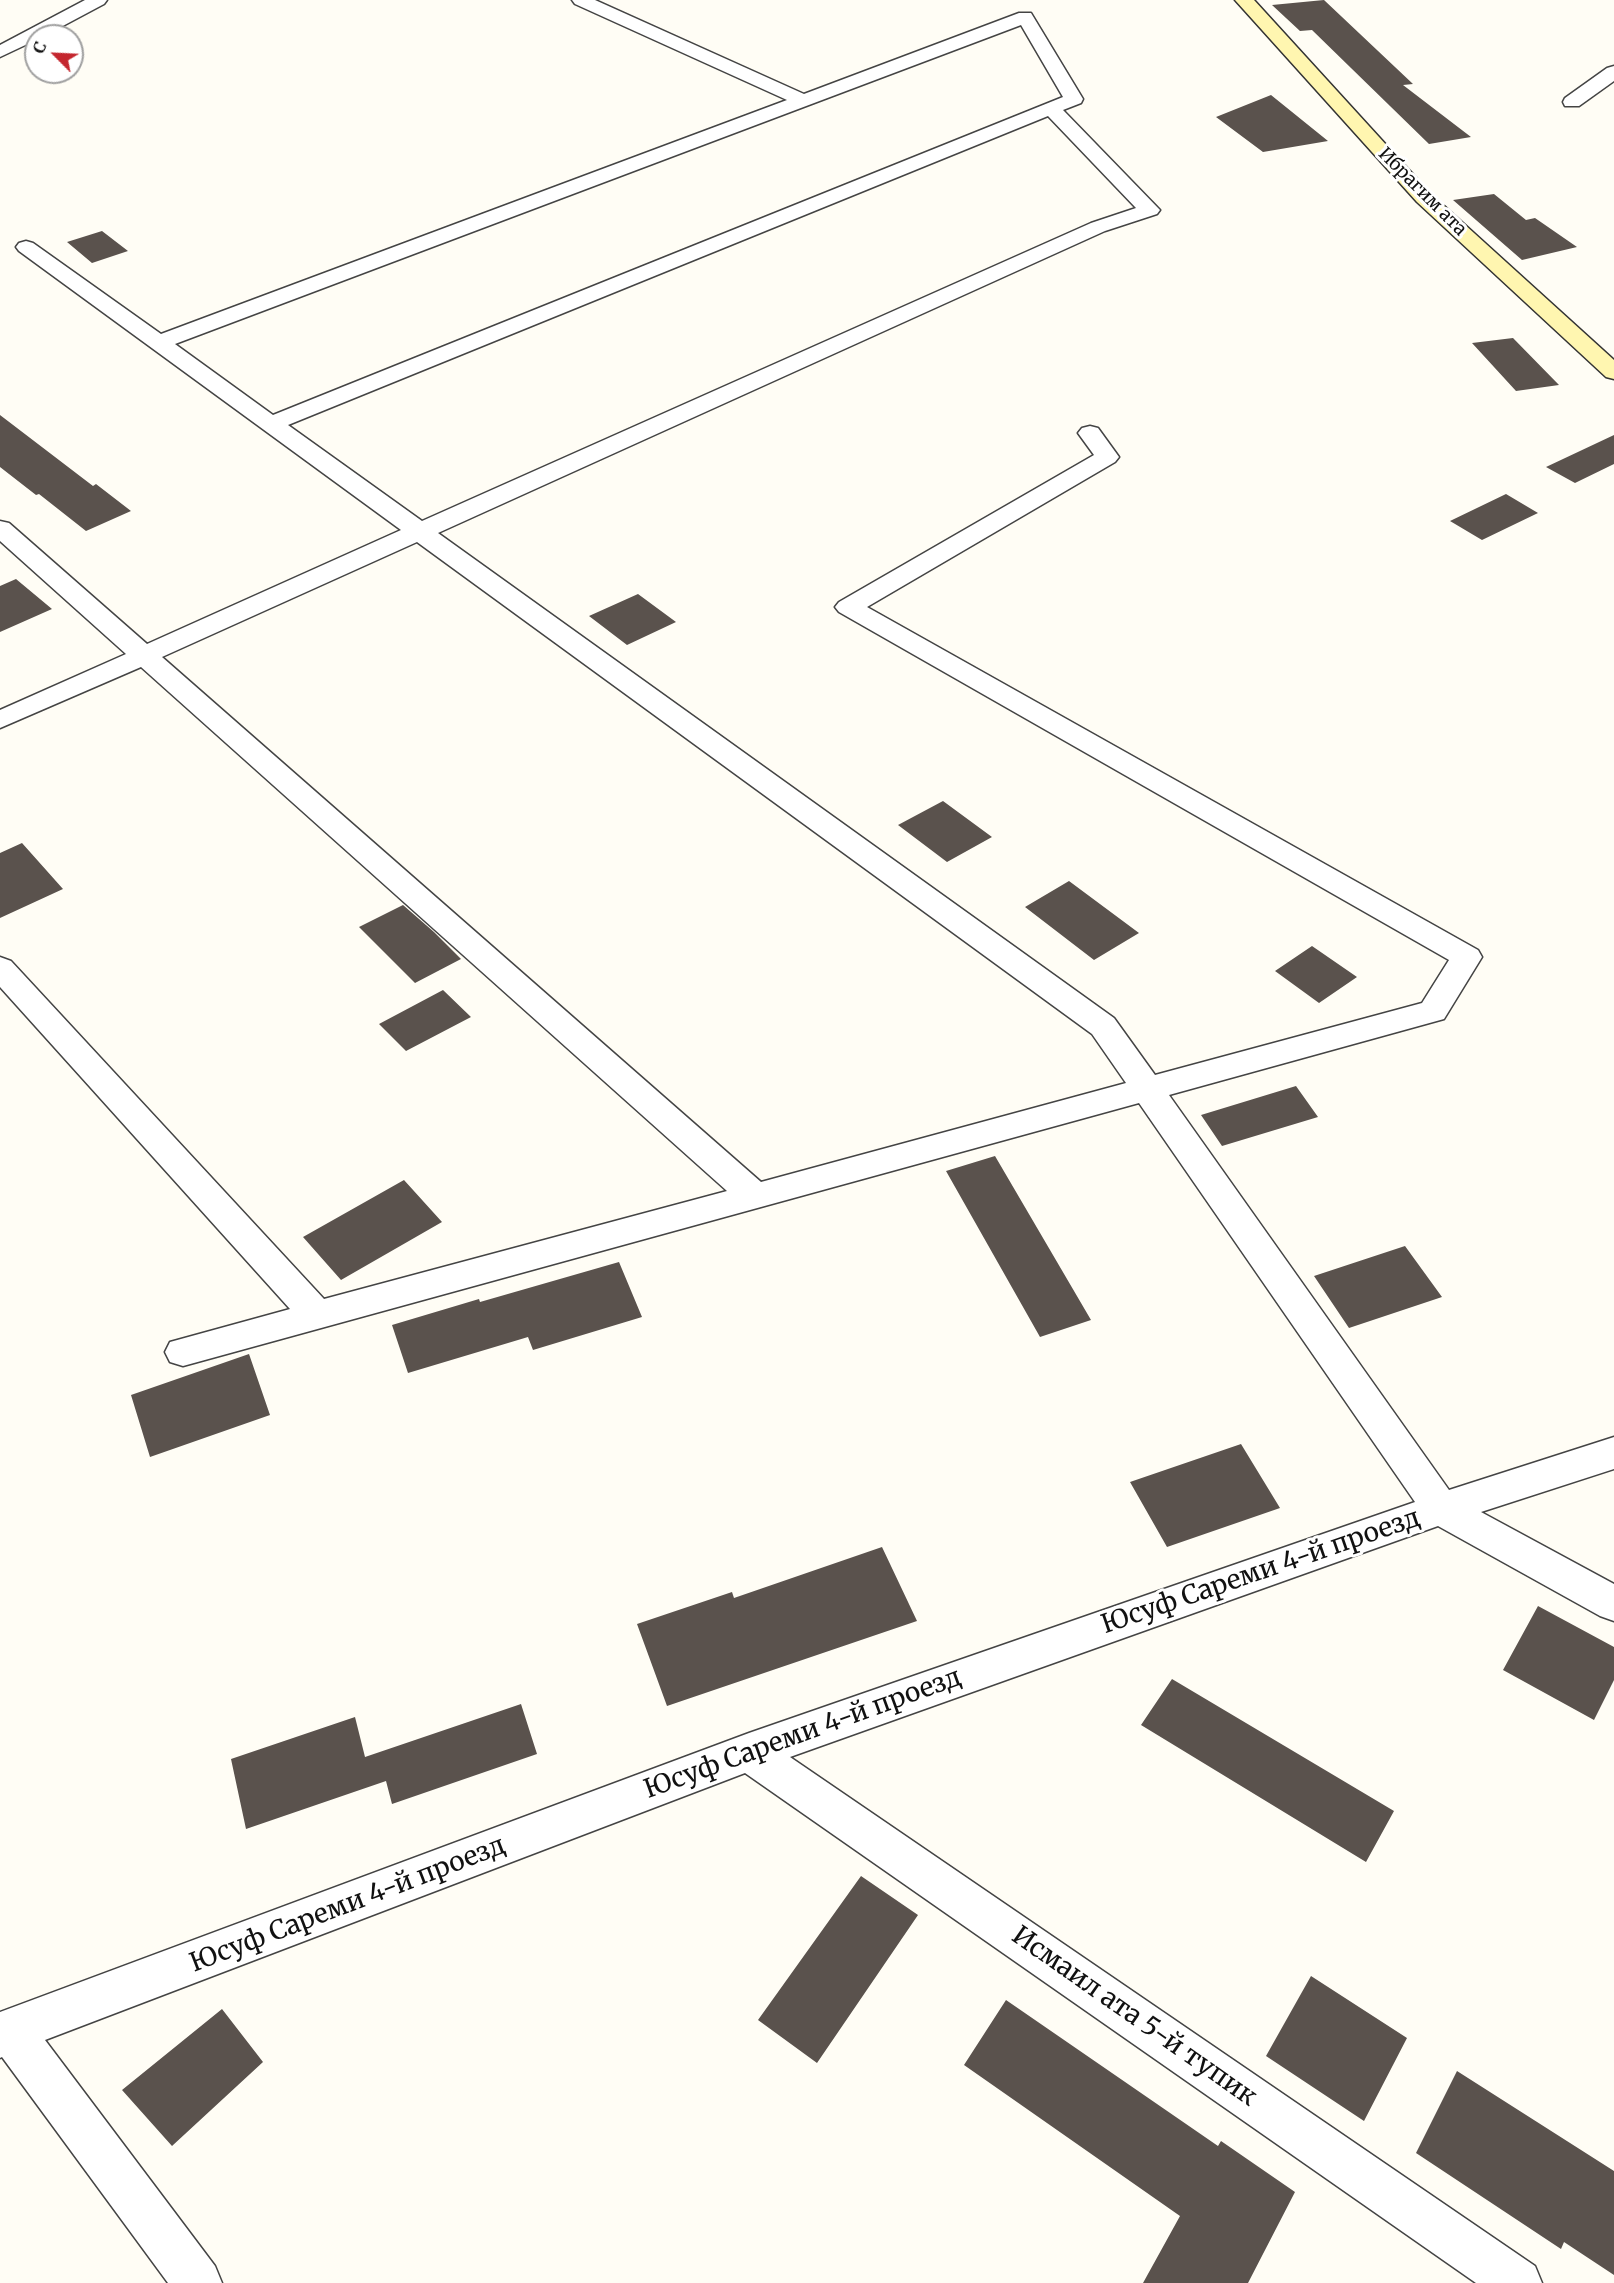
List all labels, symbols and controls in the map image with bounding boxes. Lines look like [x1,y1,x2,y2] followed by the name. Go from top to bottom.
[24,24,84,84] north arrow
[28,39,51,56] text: С
[1373,143,1471,241] street label: Ибрагим ата
[1097,1503,1425,1641] street label: Юсуф Сареми 4-й проезд
[640,1662,966,1806] street label: Юсуф Сареми 4-й проезд
[186,1830,510,1980] street label: Юсуф Сареми 4-й проезд
[1006,1921,1262,2113] street label: Исмаил ата 5-й тупик

